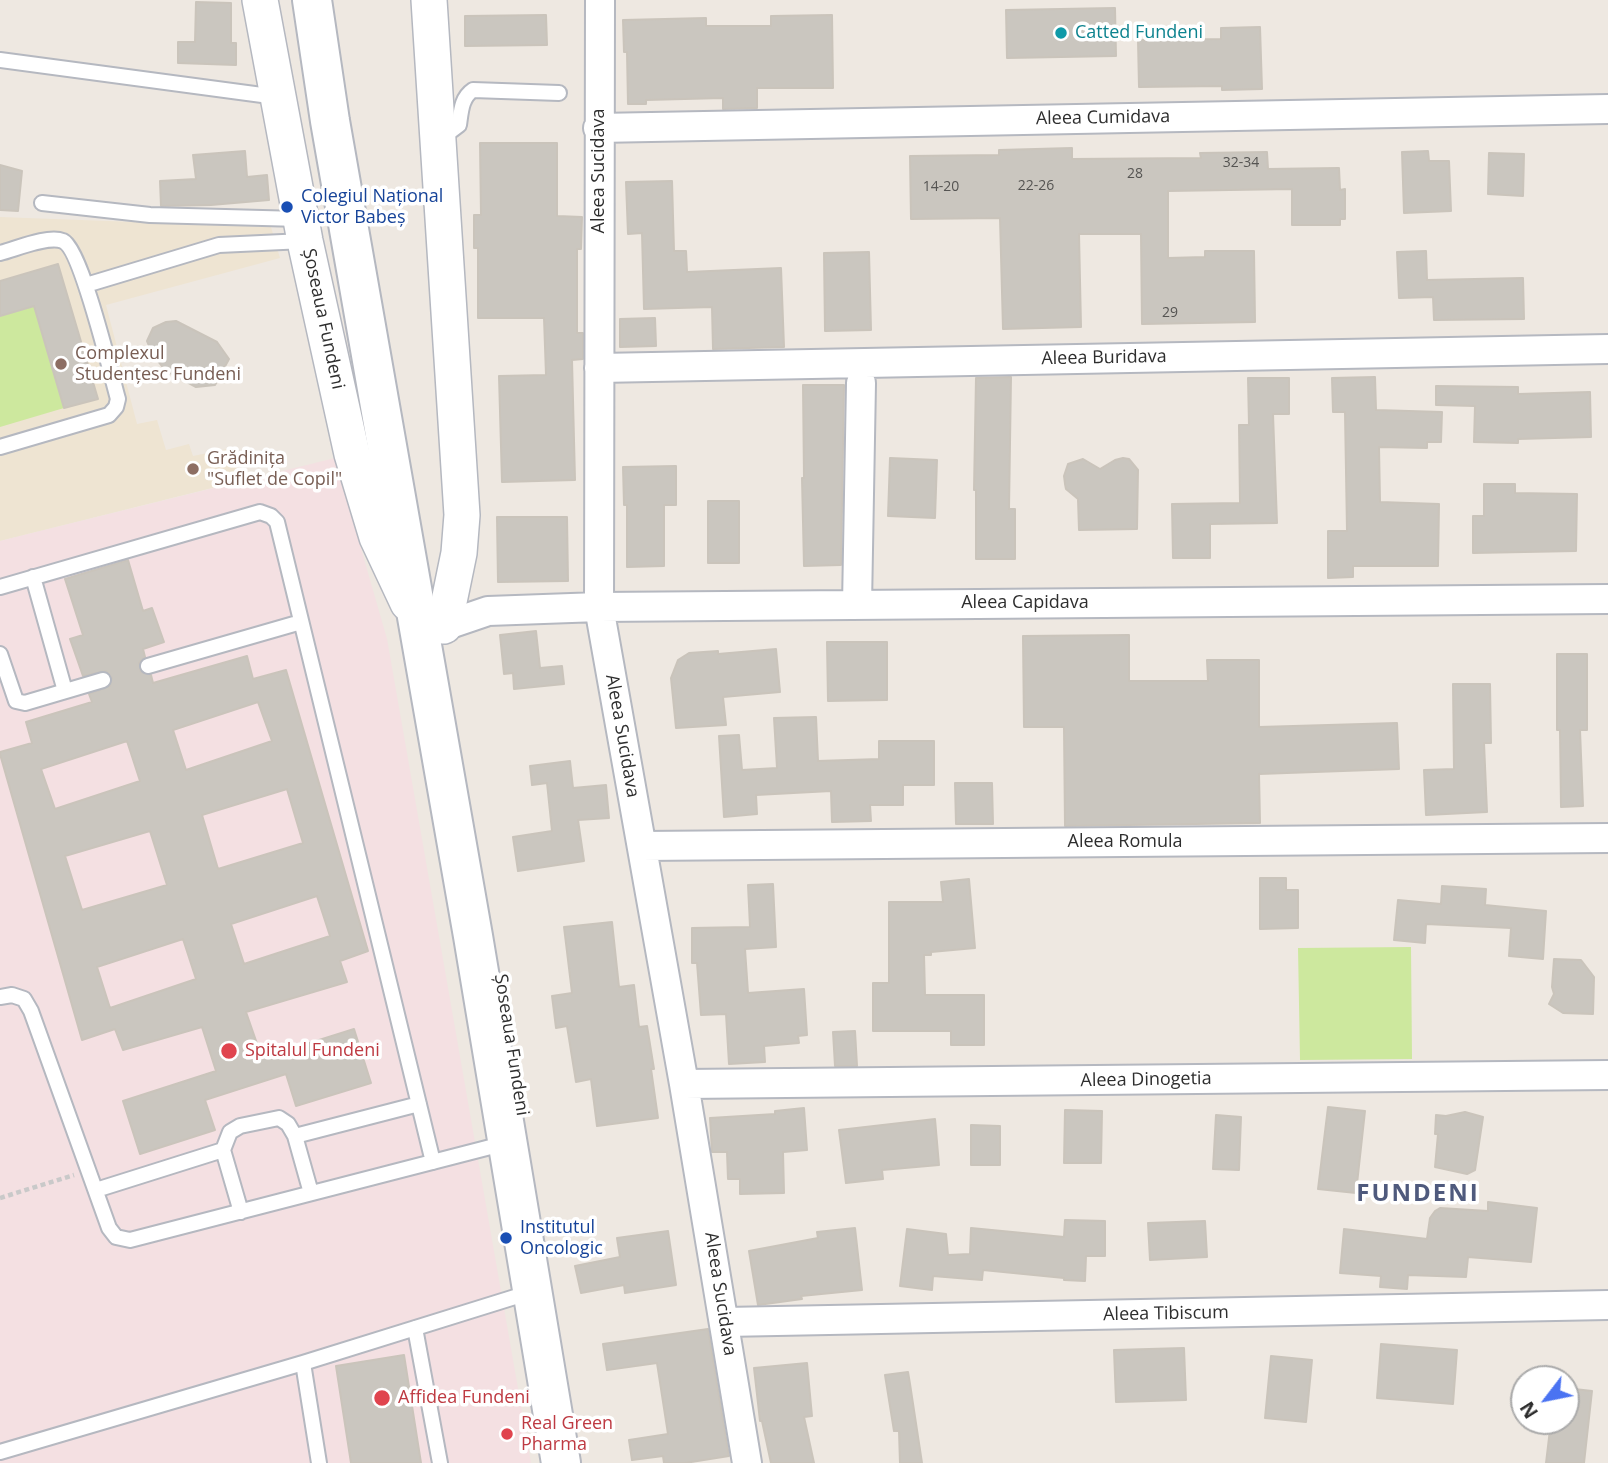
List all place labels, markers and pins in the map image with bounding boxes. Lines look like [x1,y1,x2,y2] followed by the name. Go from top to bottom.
[1075,22,1203,44] place label: Catted Fundeni
[1053,25,1069,41] marker: Catted Fundeni
[301,186,443,228] place label: Colegiul Național Victor Babeș
[279,199,295,215] marker: Colegiul Național Victor Babeș
[75,343,241,386] place label: Complexul Studențesc Fundeni
[53,356,69,372] marker: Complexul Studențesc Fundeni
[207,448,342,490] place label: Grădinița "Suflet de Copil"
[185,461,201,477] marker: Grădinița "Suflet de Copil"
[245,1040,380,1062] place label: Spitalul Fundeni
[219,1041,239,1061] marker: Spitalul Fundeni
[520,1217,603,1260] place label: Institutul Oncologic
[498,1230,514,1246] marker: Institutul Oncologic
[398,1387,530,1409] place label: Affidea Fundeni
[372,1388,392,1408] marker: Affidea Fundeni
[521,1413,613,1456] place label: Real Green Pharma
[499,1426,515,1442] marker: Real Green Pharma

